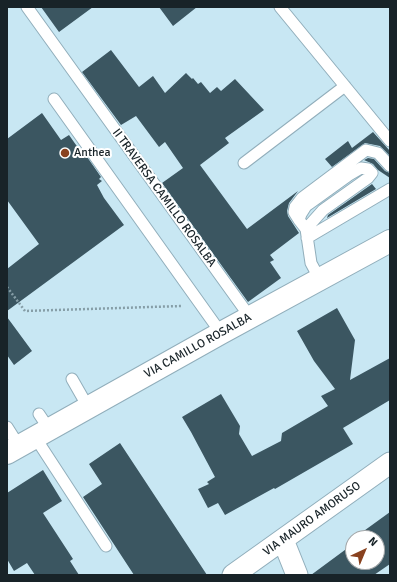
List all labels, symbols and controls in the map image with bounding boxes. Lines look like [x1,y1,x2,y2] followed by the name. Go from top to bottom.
[109,126,219,270] street label: II TRAVERSA CAMILLO ROSALBA
[74,146,111,160] place label: Anthea
[59,147,71,159] marker: Anthea
[142,311,254,381] street label: VIA CAMILLO ROSALBA
[260,479,364,559] street label: VIA MAURO AMORUSO
[345,530,385,570] north arrow
[366,534,380,549] text: N

